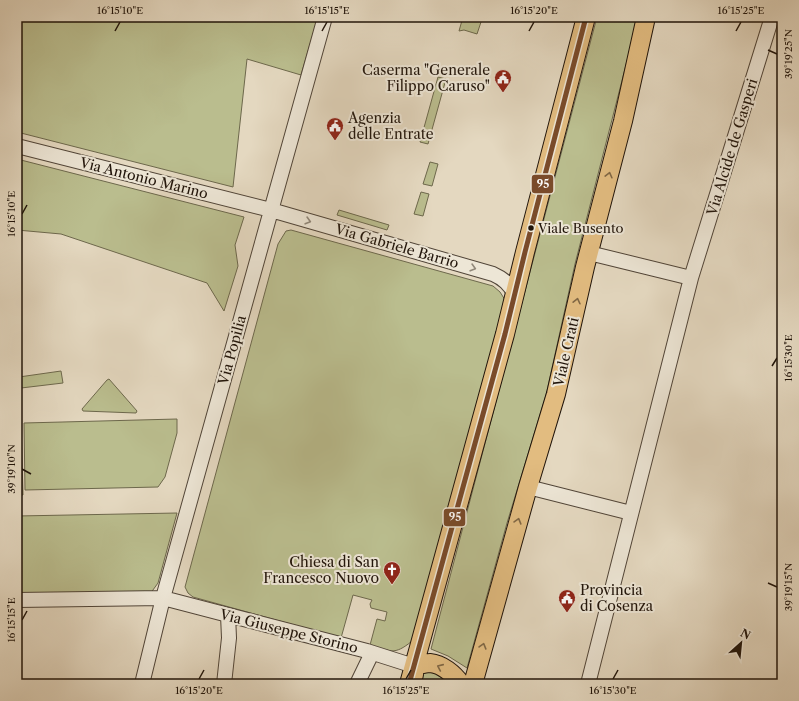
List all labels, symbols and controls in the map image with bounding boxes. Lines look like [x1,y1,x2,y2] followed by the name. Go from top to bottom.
[97,4,143,17] text: 16°15'10"E
[304,4,350,17] text: 16°15'15"E
[510,4,558,17] text: 16°15'20"E
[718,4,764,17] text: 16°15'25"E
[782,29,795,79] text: 39°19'25"N
[362,61,490,95] place label: Caserma "Generale Filippo Caruso"
[493,68,513,93] public building icon: Caserma "Generale Filippo Caruso"
[702,76,761,219] street label: Via Alcide de Gasperi
[347,109,434,143] place label: Agenzia delle Entrate
[325,116,345,141] public building icon: Agenzia delle Entrate
[77,153,210,203] street label: Via Antonio Marino
[604,172,613,179] one-way arrow
[531,174,554,194] line badge: 95
[537,177,549,191] text: 95
[5,191,18,237] text: 16°15'10"E
[305,216,311,224] one-way arrow
[332,219,461,272] street label: Via Gabriele Barrio
[537,220,624,236] place label: Viale Busento
[526,223,536,233] marker: Viale Busento
[470,263,477,272] one-way arrow
[573,298,581,304] one-way arrow
[214,313,250,388] street label: Via Popilia
[549,316,583,389] street label: Viale Crati
[782,334,795,382] text: 16°15'30"E
[5,444,18,494] text: 39°19'10"N
[443,508,466,527] line badge: 95
[449,510,461,524] text: 95
[514,518,522,525] one-way arrow
[263,553,379,587] place label: Chiesa di San Francesco Nuovo
[382,560,402,585] church icon: Chiesa di San Francesco Nuovo
[782,563,795,611] text: 39°19'15"N
[580,581,654,615] place label: Provincia di Cosenza
[557,588,577,613] public building icon: Provincia di Cosenza
[5,597,18,643] text: 16°15'15"E
[217,605,360,657] street label: Via Giuseppe Storino
[721,623,761,663] north arrow
[738,626,753,643] text: N
[478,643,487,650] one-way arrow
[437,664,444,672] one-way arrow
[175,684,223,697] text: 16°15'20"E
[383,684,429,697] text: 16°15'25"E
[589,684,637,697] text: 16°15'30"E

